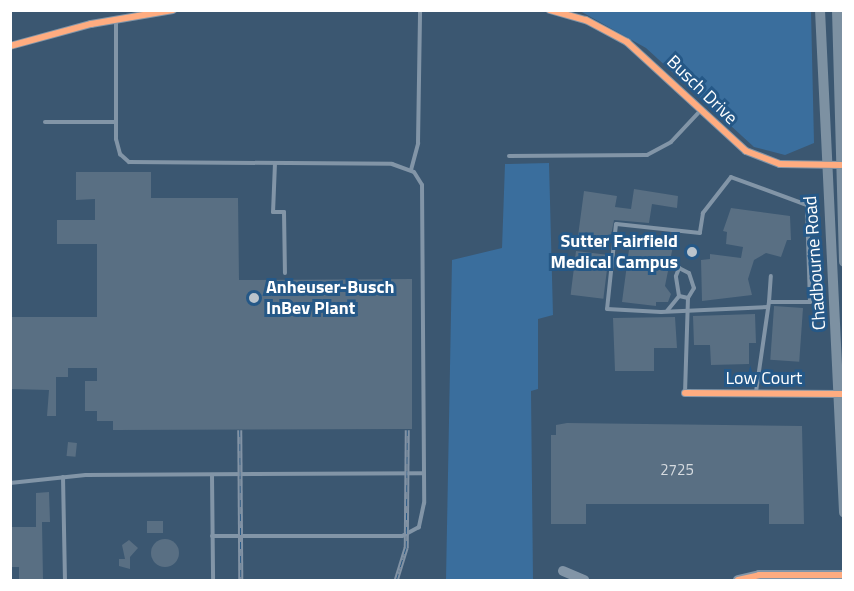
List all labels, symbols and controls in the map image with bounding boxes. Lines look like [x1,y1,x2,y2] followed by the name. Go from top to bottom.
[662,51,742,129] street label: Busch Drive
[800,195,830,331] street label: Chadbourne Road
[551,231,678,274] place label: Sutter Fairfield Medical Campus
[683,243,701,261] marker: Sutter Fairfield Medical Campus
[266,277,395,320] place label: Anheuser-Busch InBev Plant
[247,291,261,305] marker: Anheuser-Busch InBev Plant
[726,367,802,389] street label: Low Court
[660,461,694,479] house number: 2725

